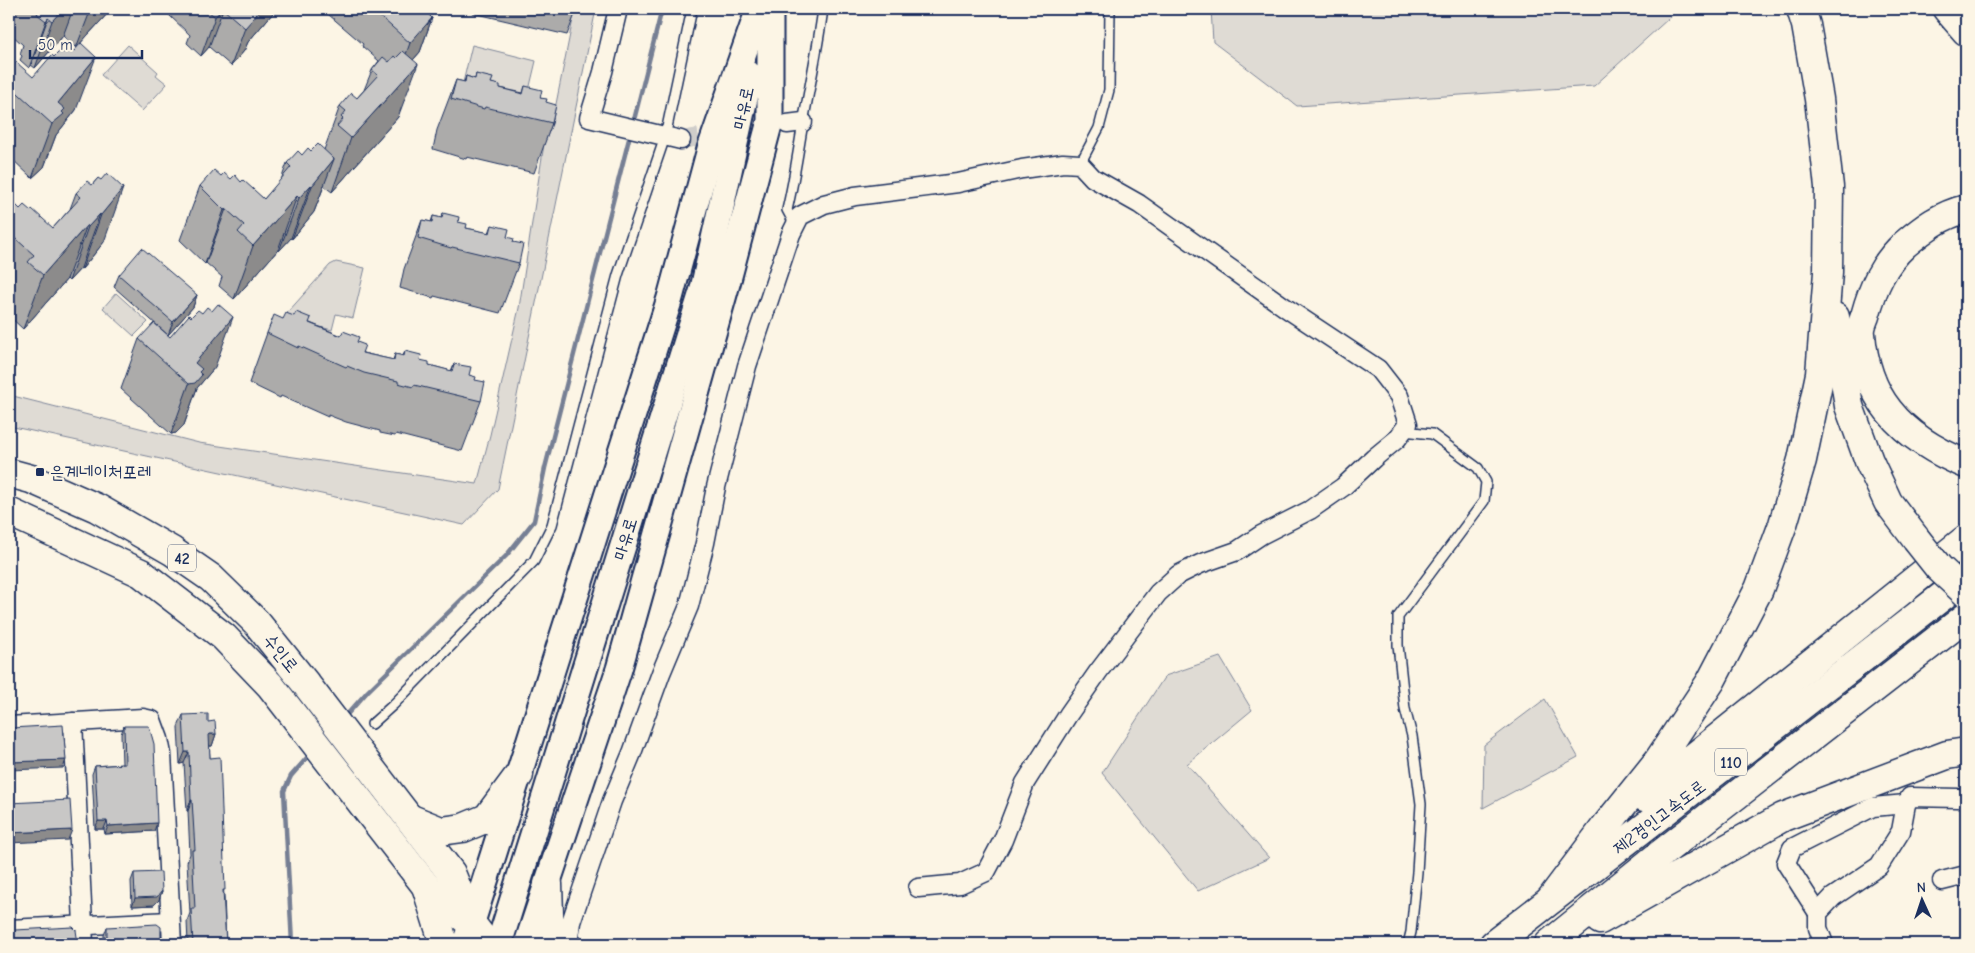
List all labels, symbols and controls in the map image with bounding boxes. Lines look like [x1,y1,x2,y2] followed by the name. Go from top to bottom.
[30,28,142,60] scale bar
[38,36,73,54] text: 50 m
[729,85,758,132] street label: 마유로
[50,462,151,483] place label: 은계네이처포레
[34,466,46,478] marker: 은계네이처포레
[609,515,642,563] street label: 마유로
[168,544,196,572] road number: 42
[259,630,302,677] street label: 수인로
[1715,749,1747,776] road number: 110
[1609,776,1710,859] street label: 제2경인고속도로
[1898,876,1948,926] north arrow
[1916,879,1926,896] text: N

